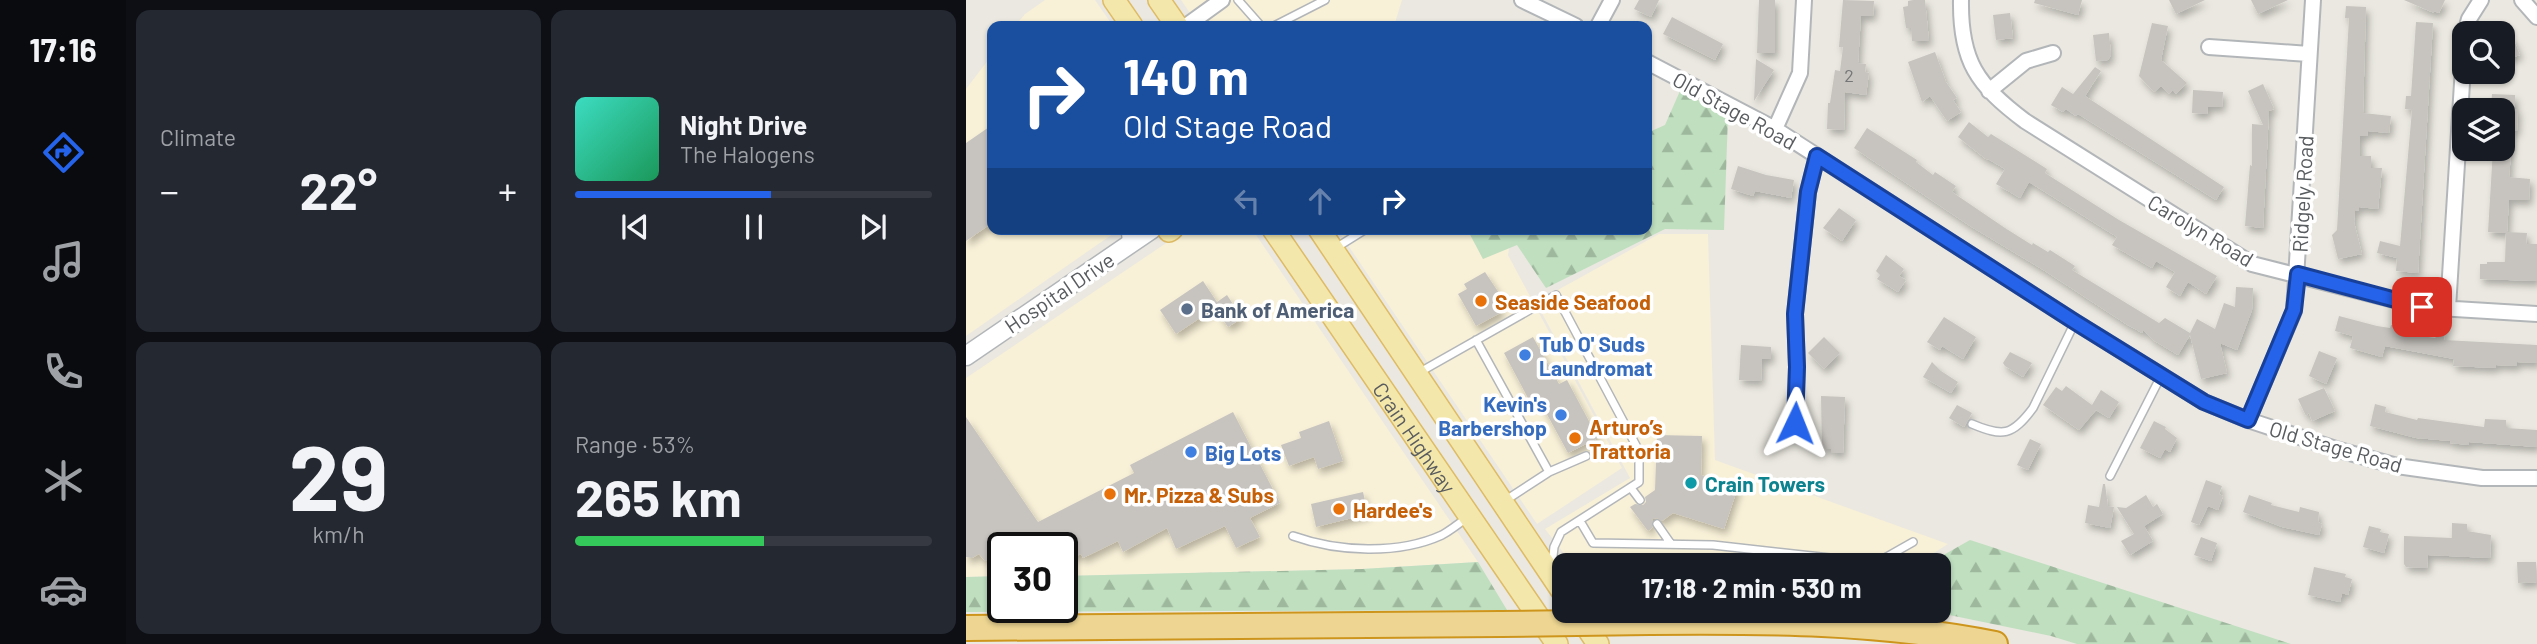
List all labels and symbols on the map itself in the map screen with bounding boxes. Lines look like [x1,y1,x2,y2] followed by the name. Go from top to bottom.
[1844,64,1854,86] house number: 2
[1669,66,1801,154] street label: Old Stage Road
[2286,135,2318,253] street label: Ridgely Road
[2144,189,2258,271] street label: Carolyn Road
[1000,246,1118,338] street label: Hospital Drive
[2392,277,2452,337] pin
[1495,289,1651,314] place label: Seaside Seafood
[1473,293,1489,309] marker: Seaside Seafood
[1201,297,1354,322] place label: Bank of America
[1179,301,1195,317] marker: Bank of America
[1539,331,1653,380] place label: Tub O' Suds Laundromat
[1517,347,1533,363] marker: Tub O' Suds Laundromat
[1369,377,1462,497] street label: Crain Highway
[1758,386,1832,460] position arrow
[1438,391,1547,440] place label: Kevin's Barbershop
[1553,407,1569,423] marker: Kevin's Barbershop
[1589,414,1671,463] place label: Arturo’s Trattoria
[2267,415,2405,477] street label: Old Stage Road
[1567,430,1583,446] marker: Arturo’s Trattoria
[1205,440,1281,465] place label: Big Lots
[1183,444,1199,460] marker: Big Lots
[1705,471,1825,496] place label: Crain Towers
[1683,475,1699,491] marker: Crain Towers
[1124,482,1274,507] place label: Mr. Pizza & Subs
[1102,486,1118,502] marker: Mr. Pizza & Subs
[1353,497,1433,522] place label: Hardee's
[1331,501,1347,517] marker: Hardee's
[987,532,1078,623] speed limit sign: 30

